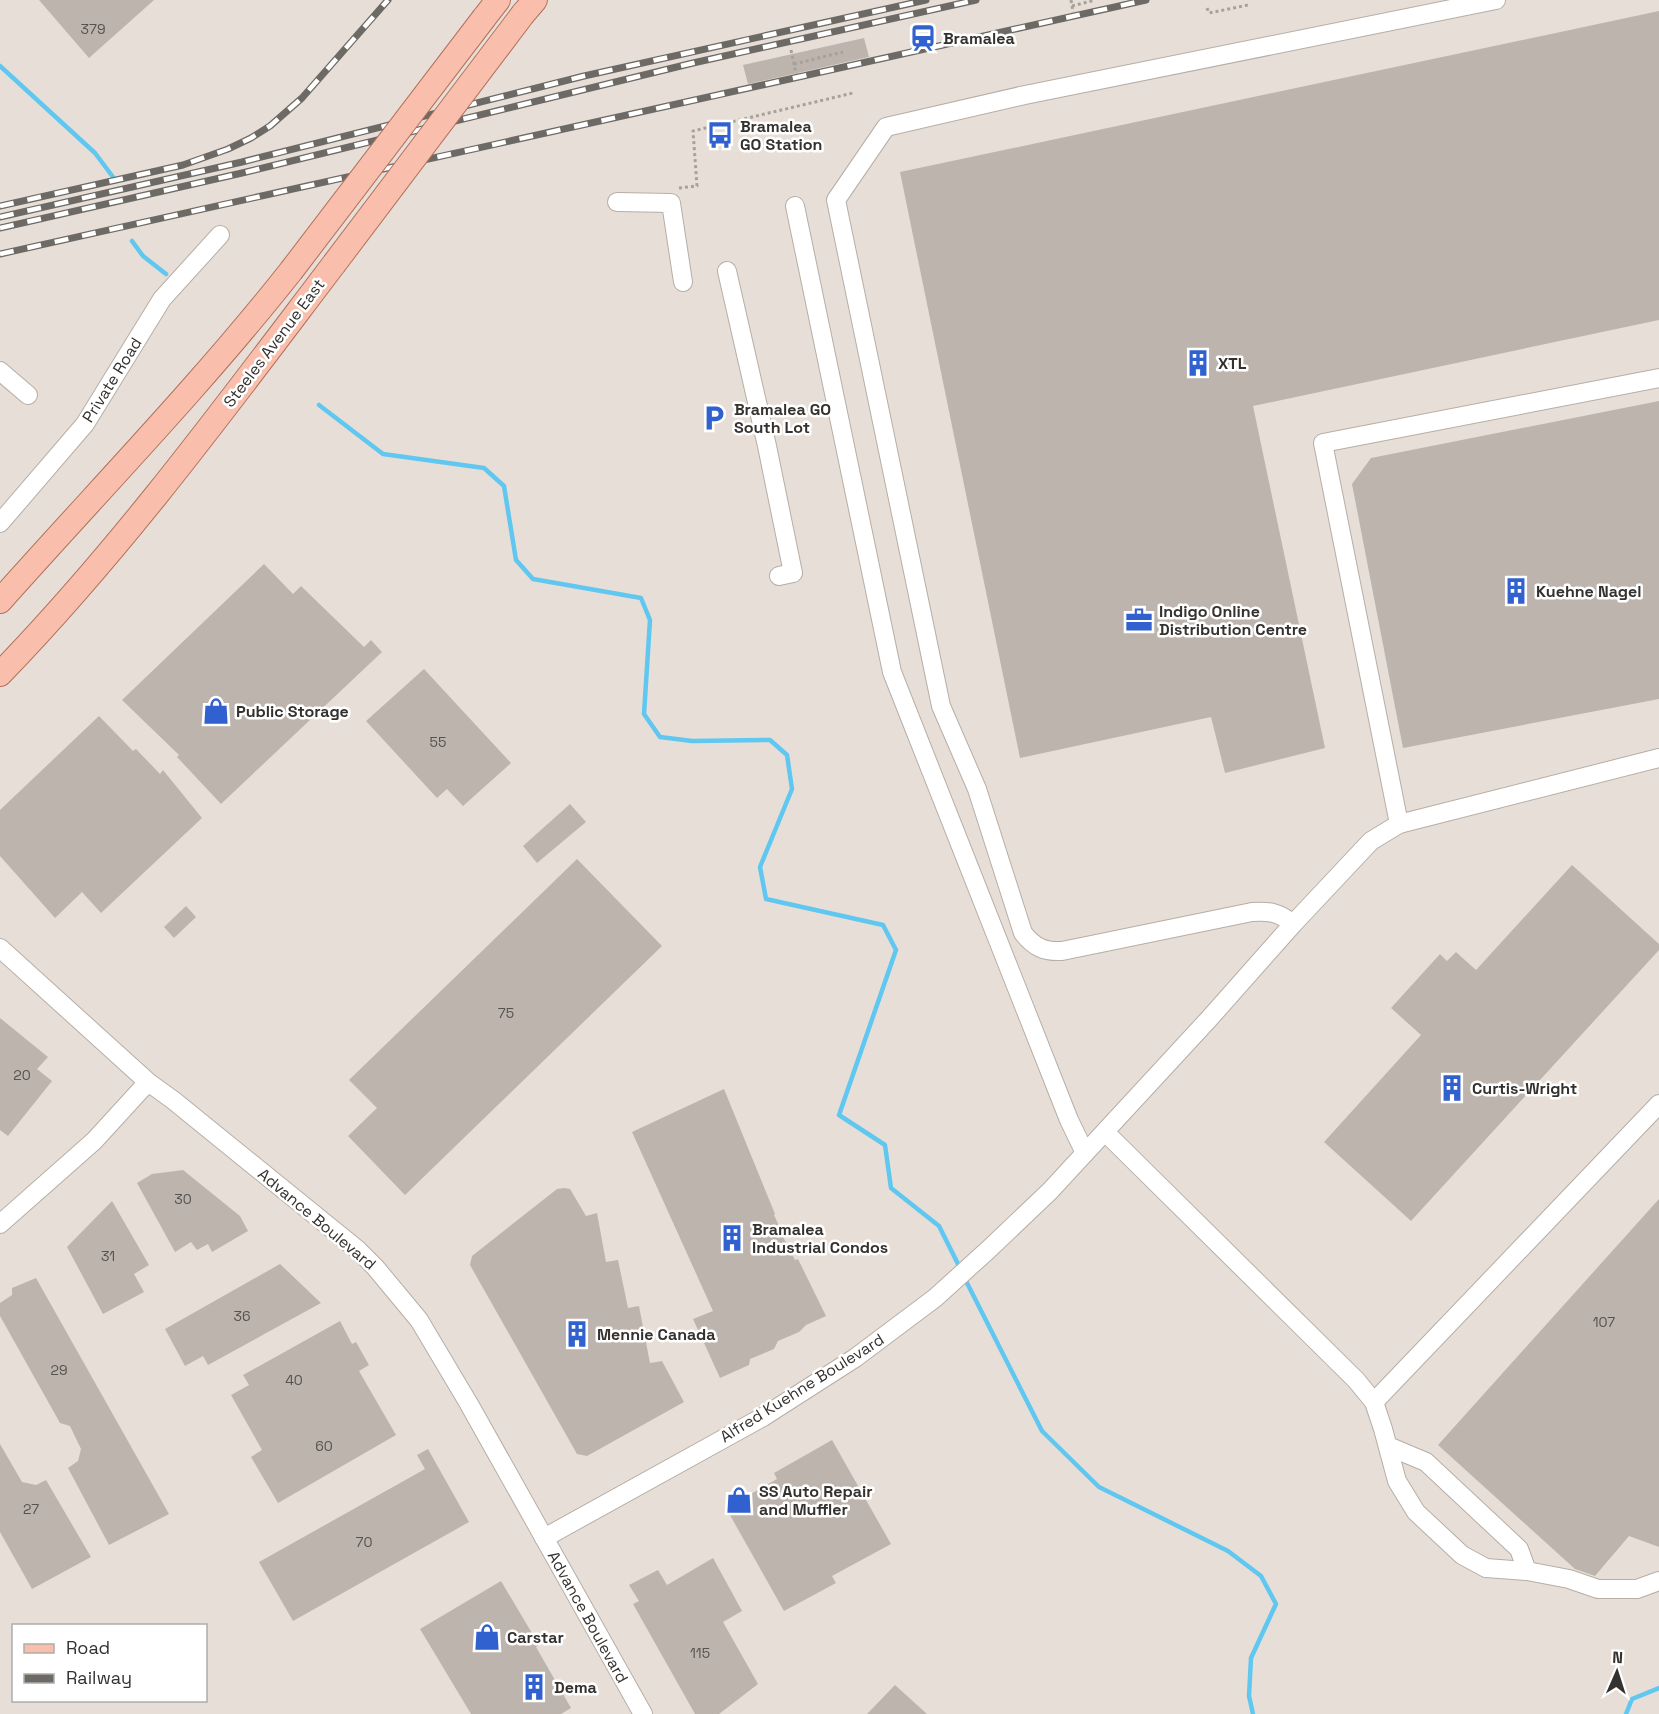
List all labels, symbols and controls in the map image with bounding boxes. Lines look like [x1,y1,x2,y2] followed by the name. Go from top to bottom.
[81,20,105,38] house number: 379
[908,23,938,53] station icon: Bramalea
[943,28,1015,49] place label: Bramalea
[740,116,822,155] place label: Bramalea GO Station
[705,120,735,150] bus stop icon: Bramalea GO Station
[219,274,329,412] street label: Steeles Avenue East
[78,333,146,427] street label: Private Road
[1183,348,1213,378] building icon: XTL
[1218,353,1247,374] place label: XTL
[734,399,831,438] place label: Bramalea GO South Lot
[699,403,729,433] parking icon: Bramalea GO South Lot
[1501,576,1531,606] building icon: Kuehne Nagel
[1536,581,1641,602] place label: Kuehne Nagel
[1159,601,1307,640] place label: Indigo Online Distribution Centre
[1124,605,1154,635] office icon: Indigo Online Distribution Centre
[201,696,231,726] shop icon: Public Storage
[236,701,349,722] place label: Public Storage
[430,733,446,751] house number: 55
[498,1004,514,1022] house number: 75
[13,1066,31,1084] house number: 20
[1437,1073,1467,1103] building icon: Curtis-Wright
[1472,1078,1577,1099] place label: Curtis-Wright
[254,1163,380,1275] street label: Advance Boulevard
[174,1190,192,1208] house number: 30
[752,1219,888,1258] place label: Bramalea Industrial Condos
[717,1223,747,1253] building icon: Bramalea Industrial Condos
[101,1247,115,1265] house number: 31
[233,1307,251,1325] house number: 36
[1593,1313,1615,1331] house number: 107
[562,1319,592,1349] building icon: Mennie Canada
[597,1324,716,1345] place label: Mennie Canada
[716,1329,888,1447] street label: Alfred Kuehne Boulevard
[51,1361,67,1379] house number: 29
[285,1371,303,1389] house number: 40
[315,1437,333,1455] house number: 60
[759,1481,873,1520] place label: SS Auto Repair and Muffler
[724,1485,754,1515] shop icon: SS Auto Repair and Muffler
[23,1500,39,1518] house number: 27
[356,1533,372,1551] house number: 70
[543,1547,633,1687] street label: Advance Boulevard
[472,1622,502,1652] shop icon: Carstar
[12,1624,207,1702] legend
[507,1627,564,1648] place label: Carstar
[66,1636,110,1659] text: Road
[1587,1642,1647,1702] north arrow
[690,1644,710,1662] house number: 115
[1612,1647,1624,1668] text: N
[66,1666,132,1689] text: Railway
[519,1672,549,1702] building icon: Dema
[554,1677,597,1698] place label: Dema

